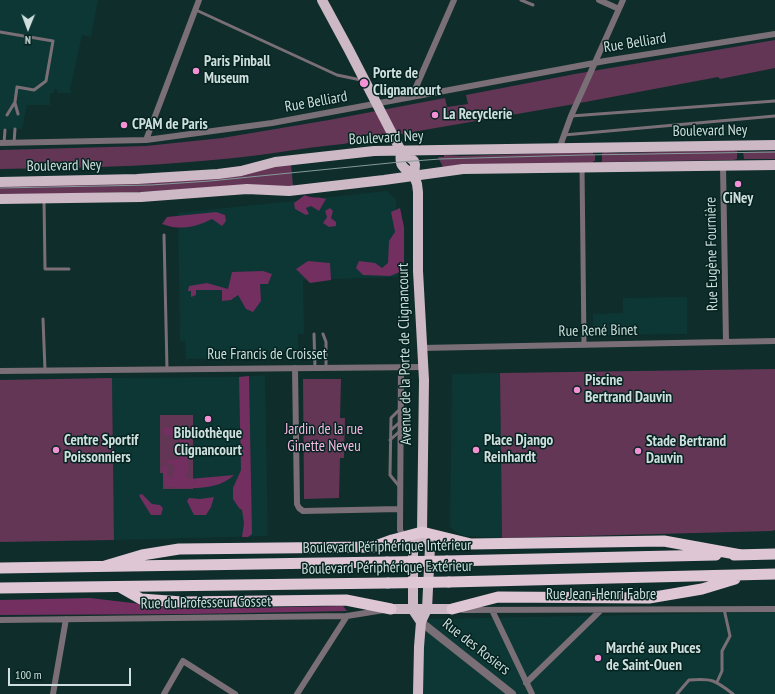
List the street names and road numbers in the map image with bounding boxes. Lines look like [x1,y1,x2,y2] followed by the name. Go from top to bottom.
[602,29,668,57] street label: Rue Belliard
[283,88,349,116] street label: Rue Belliard
[672,121,748,141] street label: Boulevard Ney
[348,127,424,149] street label: Boulevard Ney
[26,156,102,176] street label: Boulevard Ney
[702,197,722,311] street label: Rue Eugène Fournière
[394,263,416,445] street label: Avenue de la Porte de Clignancourt
[558,321,638,341] street label: Rue René Binet
[207,346,327,364] street label: Rue Francis de Croisset
[303,537,471,557] street label: Boulevard Périphérique Intérieur
[301,558,473,578] street label: Boulevard Périphérique Extérieur
[546,586,656,604] street label: Rue Jean-Henri Fabre
[141,593,271,613] street label: Rue du Professeur Gosset
[439,615,513,679] street label: Rue des Rosiers

